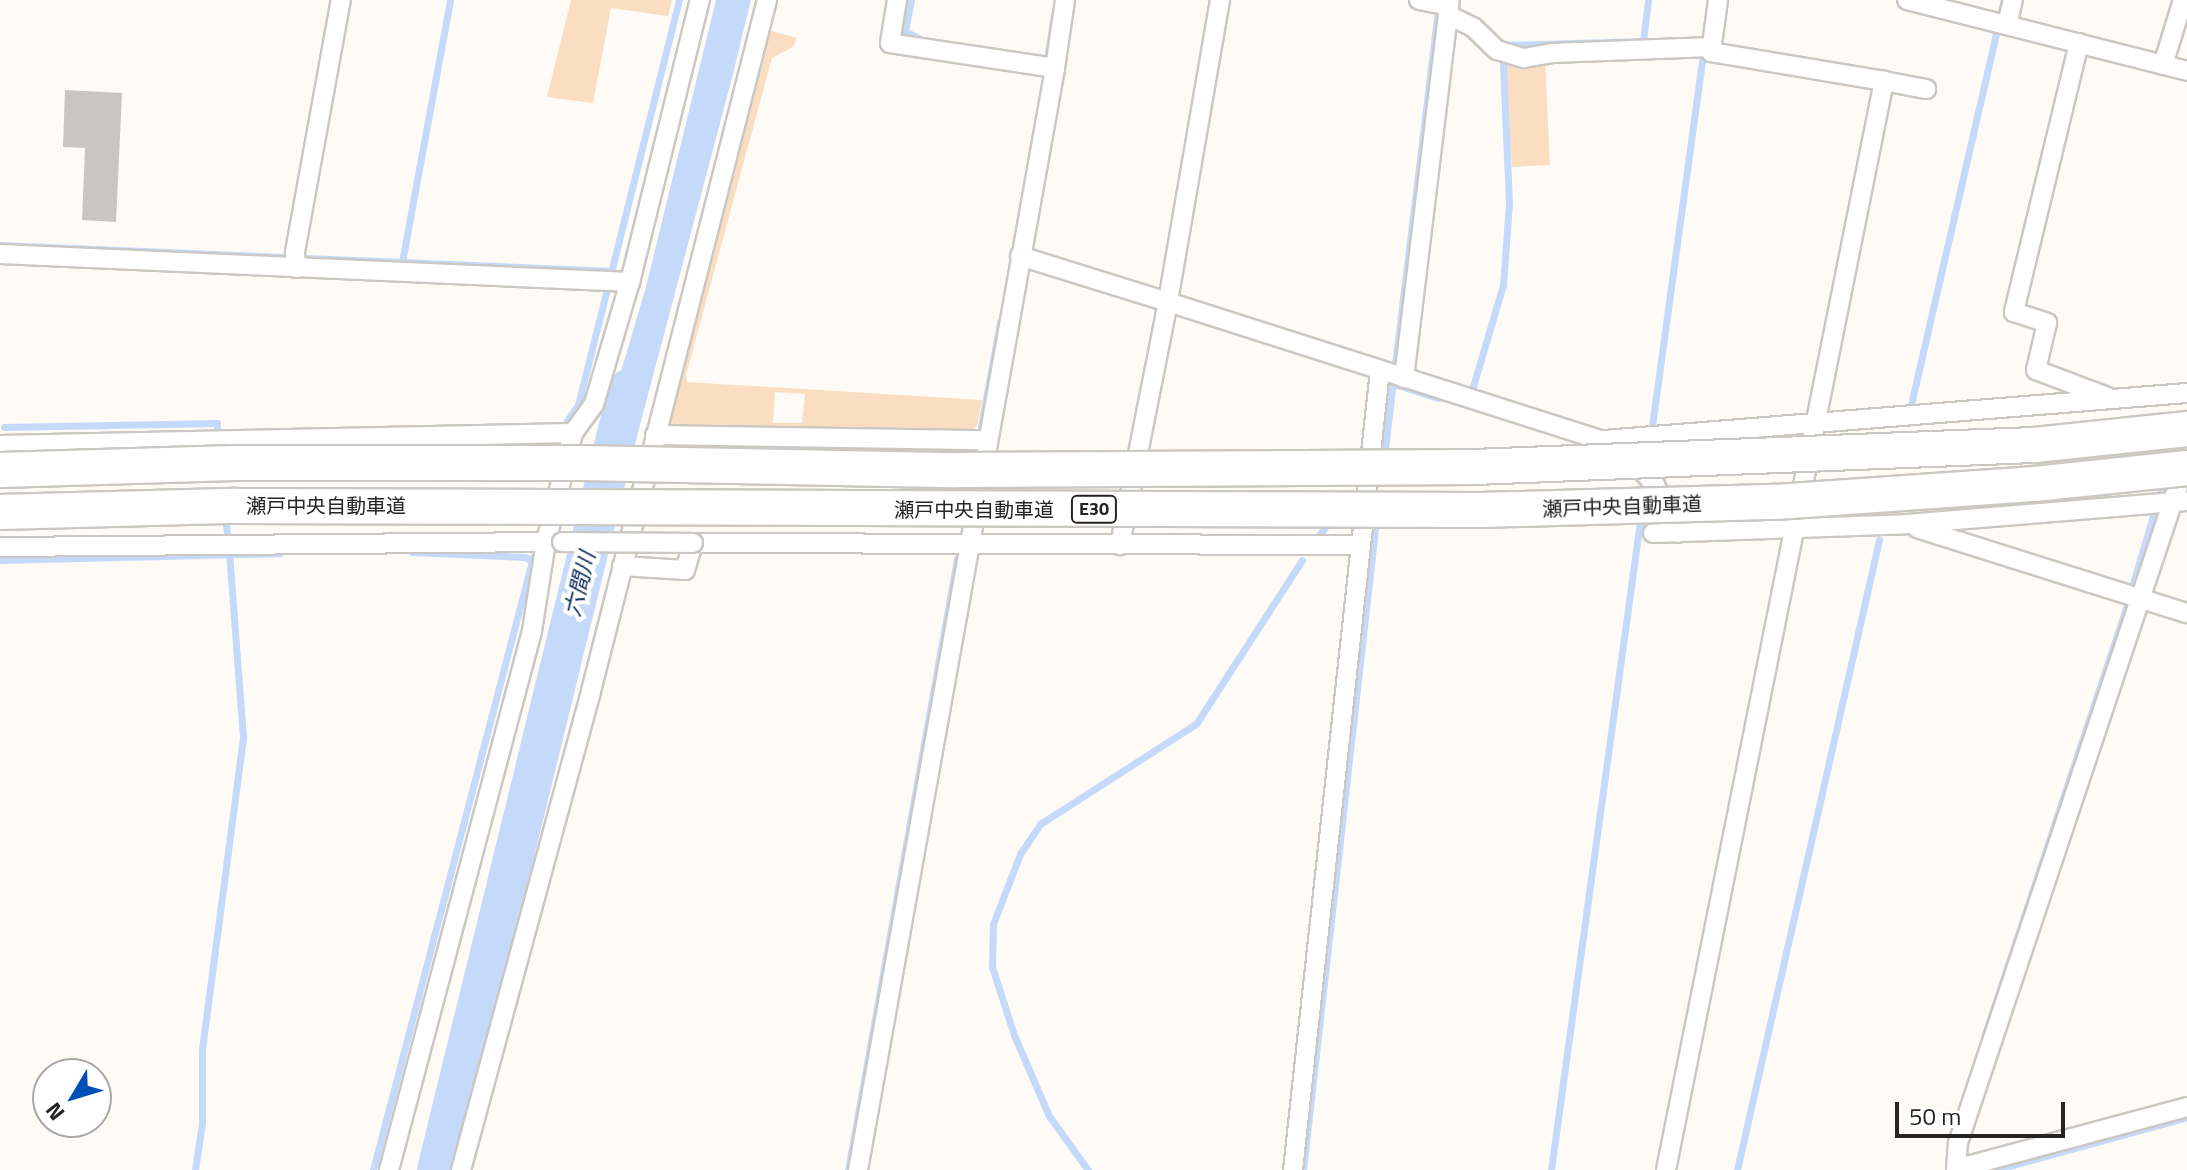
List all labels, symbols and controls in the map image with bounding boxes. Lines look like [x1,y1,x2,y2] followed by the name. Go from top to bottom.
[1542,491,1702,521] street label: 瀬戸中央自動車道
[246,493,406,517] street label: 瀬戸中央自動車道
[1070,495,1118,523] road number: E30
[894,497,1054,521] street label: 瀬戸中央自動車道
[559,549,601,619] water label: 六間川
[32,1058,112,1138] north arrow
[1899,1086,2069,1136] scale bar
[37,1095,73,1128] text: N
[1909,1098,1961,1134] text: 50 m

